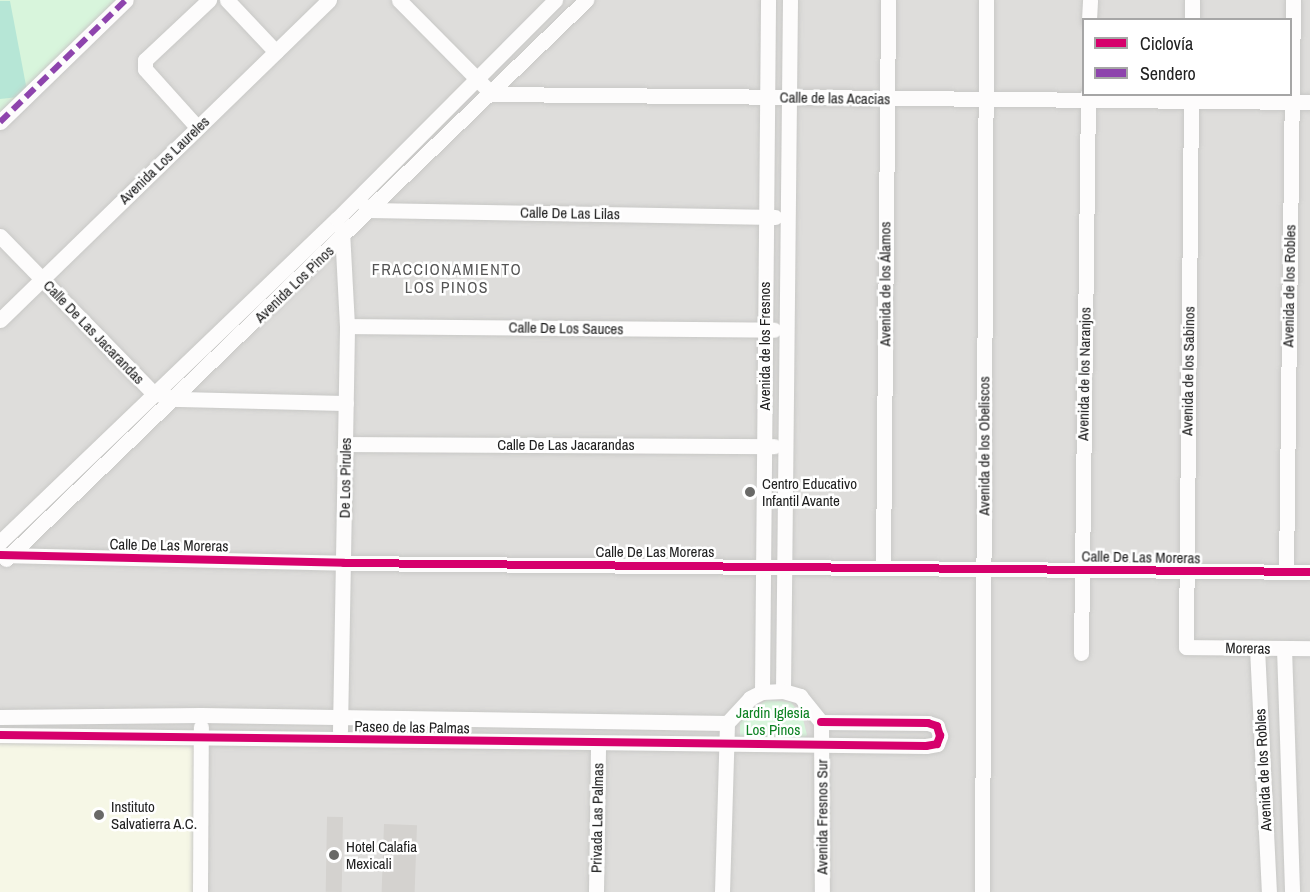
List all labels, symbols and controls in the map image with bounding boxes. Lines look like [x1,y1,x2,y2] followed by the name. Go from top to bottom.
[1082,18,1292,96] legend
[1140,31,1193,56] text: Ciclovía
[1140,61,1196,86] text: Sendero
[779,88,891,108] street label: Calle de las Acacias
[115,112,213,208] street label: Avenida Los Laureles
[520,203,620,223] street label: Calle De Las Lilas
[876,221,894,347] street label: Avenida de los Álamos
[1279,224,1299,348] street label: Avenida de los Robles
[251,242,337,326] street label: Avenida Los Pinos
[372,259,522,297] district label: FRACCIONAMIENTO LOS PINOS
[40,276,148,388] street label: Calle De Las Jacarandas
[756,281,774,411] street label: Avenida de los Fresnos
[1178,306,1198,436] street label: Avenida de los Sabinos
[1074,307,1094,441] street label: Avenida de los Naranjos
[508,318,624,338] street label: Calle De Los Sauces
[975,376,993,516] street label: Avenida de los Obeliscos
[497,436,635,454] street label: Calle De Las Jacarandas
[335,438,355,518] street label: De Los Pirules
[762,474,857,509] place label: Centro Educativo Infantil Avante
[743,485,757,499] marker: Centro Educativo Infantil Avante
[109,535,229,555] street label: Calle De Las Moreras
[596,543,714,561] street label: Calle De Las Moreras
[1081,547,1201,567] street label: Calle De Las Moreras
[1225,639,1271,657] street label: Moreras
[736,703,810,738] park label: Jardin Iglesia Los Pinos
[1251,708,1275,832] street label: Avenida de los Robles
[354,717,470,737] street label: Paseo de las Palmas
[813,759,831,875] street label: Avenida Fresnos Sur
[587,763,607,873] street label: Privada Las Palmas
[111,797,198,832] place label: Instituto Salvatierra A.C.
[92,808,106,822] marker: Instituto Salvatierra A.C.
[346,837,417,872] place label: Hotel Calafia Mexicali
[327,848,341,862] marker: Hotel Calafia Mexicali

